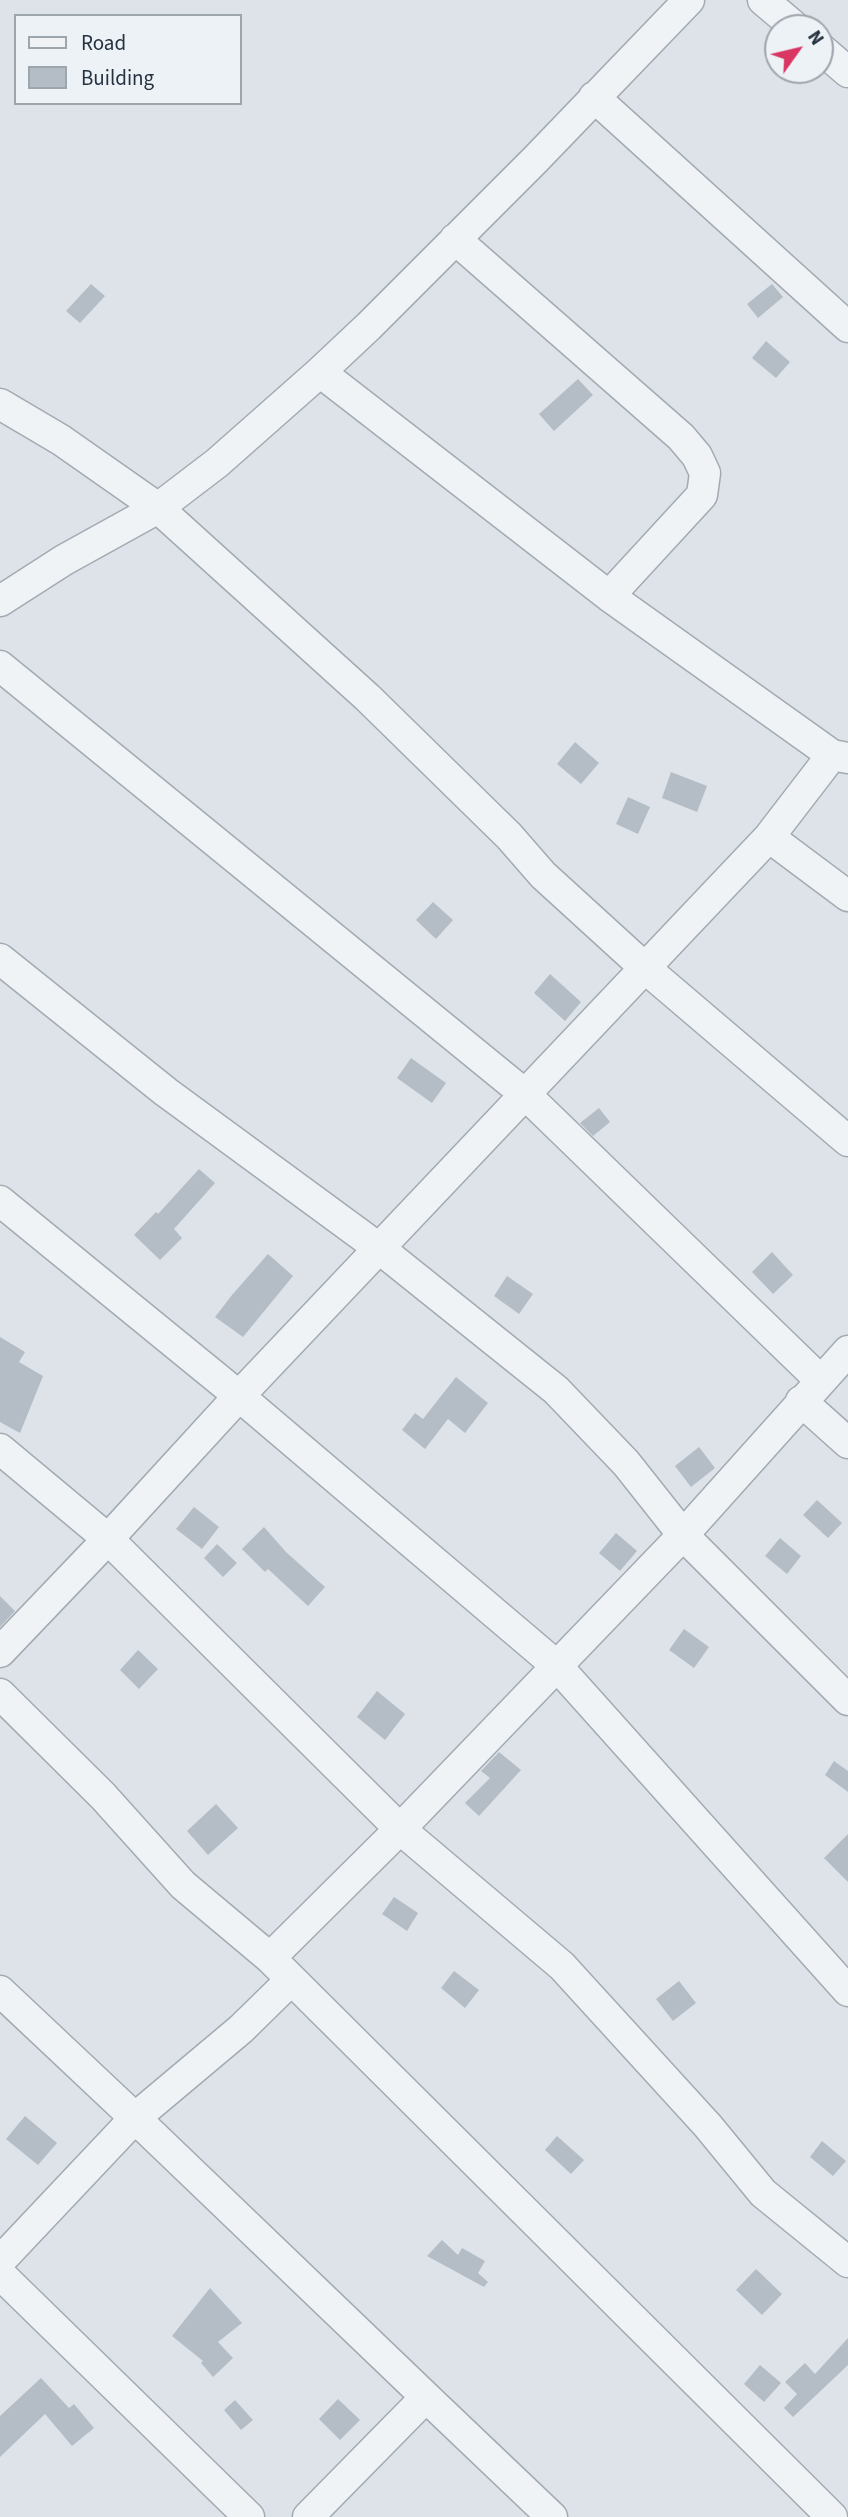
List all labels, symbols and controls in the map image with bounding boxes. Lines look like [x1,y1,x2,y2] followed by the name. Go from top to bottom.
[14,14,242,105] legend
[764,14,834,84] north arrow
[800,25,830,51] text: N
[81,28,126,58] text: Road
[81,63,154,93] text: Building

